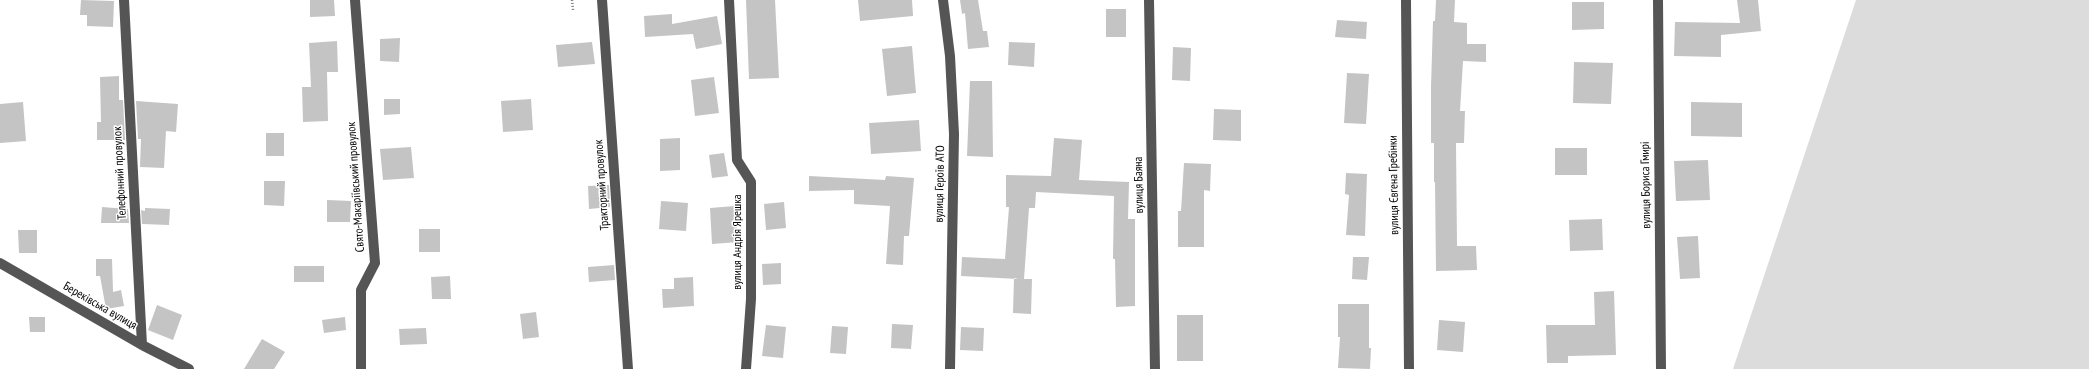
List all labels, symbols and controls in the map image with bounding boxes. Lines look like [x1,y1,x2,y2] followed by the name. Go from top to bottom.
[344,121,368,253] street label: Свято-Макаріївський провулок
[110,126,130,220] street label: Телефонний провулок
[1386,135,1402,235] street label: вулиця Євгена Гребінки
[592,139,612,231] street label: Тракторний провулок
[1638,141,1654,229] street label: вулиця Бориса Гмирі
[932,145,948,223] street label: вулиця Героїв АТО
[1131,157,1147,213] street label: вулиця Баяна
[731,194,745,290] street label: вулиця Андрія Ярешка
[61,279,139,333] street label: Береківська вулиця

